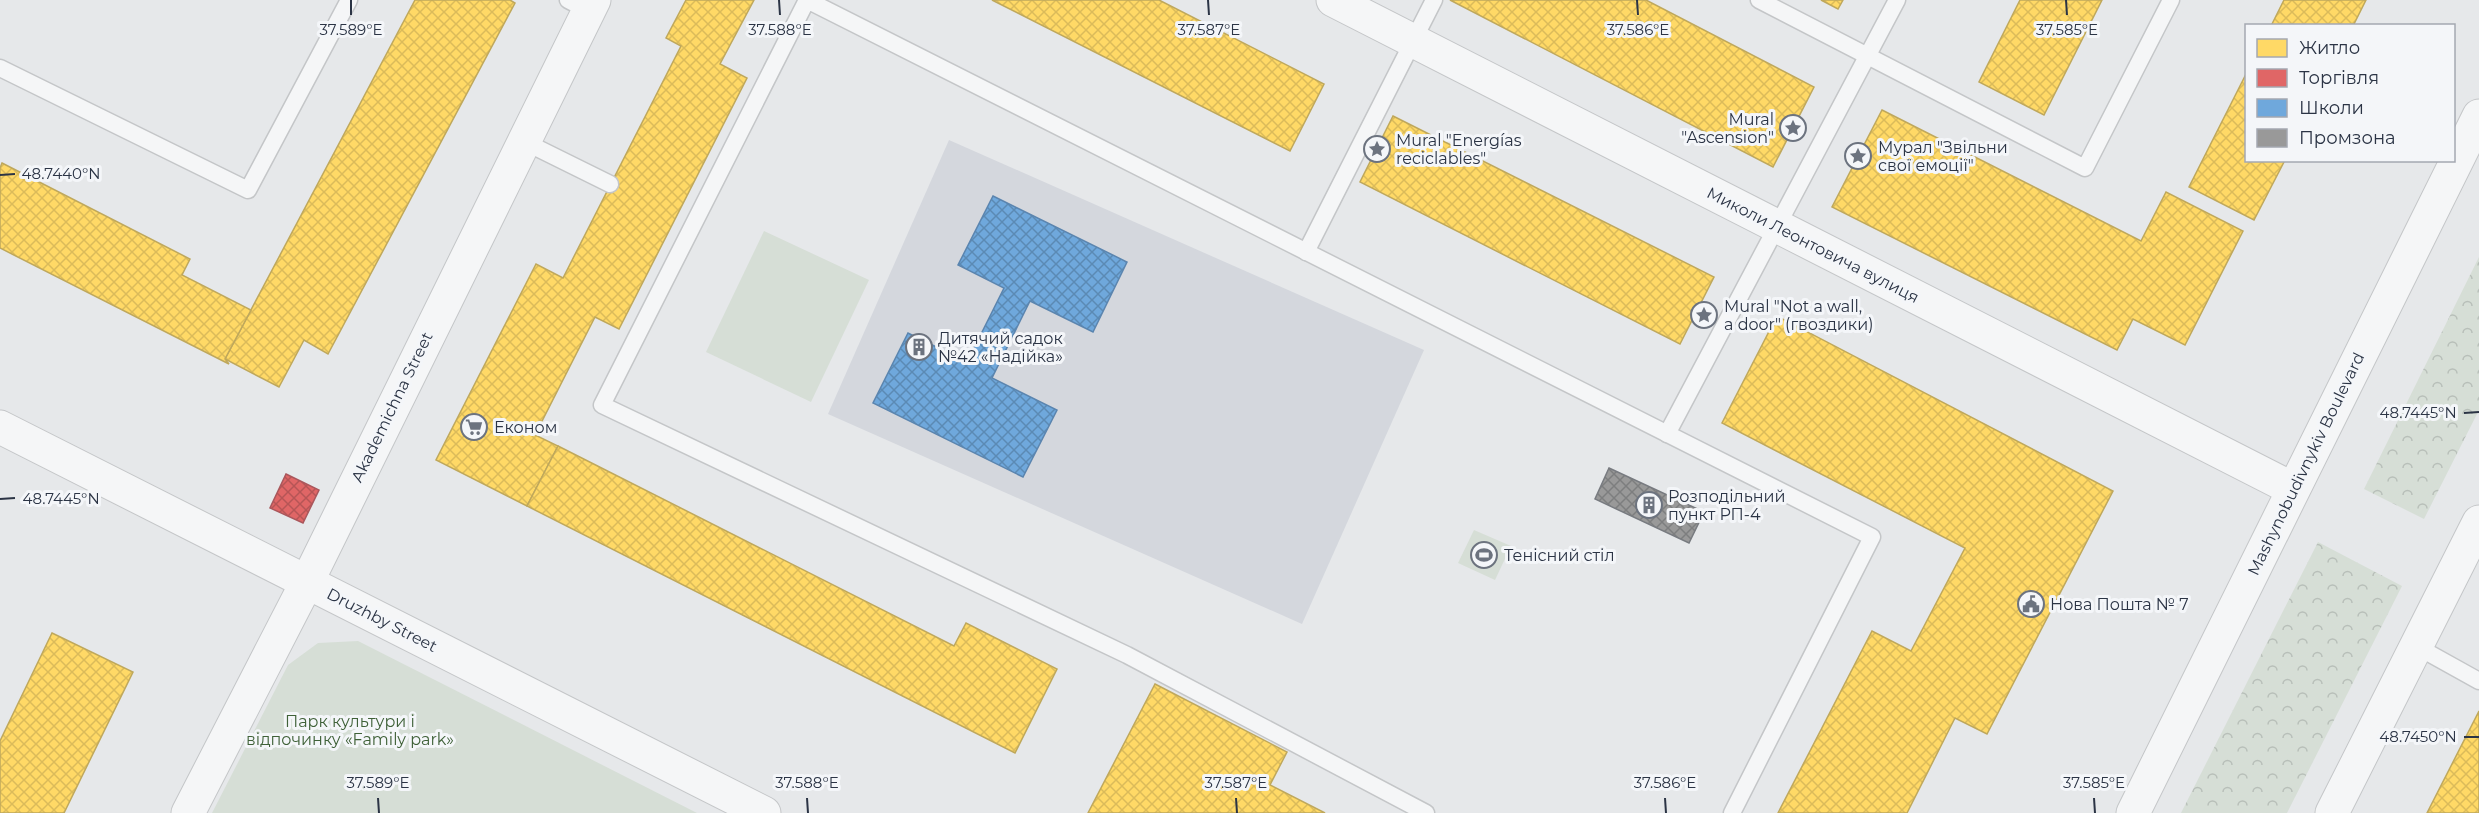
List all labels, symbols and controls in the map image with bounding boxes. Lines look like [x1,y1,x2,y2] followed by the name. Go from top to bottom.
[319,20,383,39] text: 37.589°E
[748,20,812,39] text: 37.588°E
[1178,20,1240,39] text: 37.587°E
[1607,20,1669,39] text: 37.586°E
[2036,20,2098,39] text: 37.585°E
[2245,24,2455,162] legend
[2299,37,2360,59] text: Житло
[2299,67,2379,89] text: Торгівля
[2299,97,2364,119] text: Школи
[1681,110,1774,147] place label: Mural "Ascension"
[1778,113,1808,143] place icon: Mural "Ascension"
[2299,127,2396,149] text: Промзона
[1396,131,1522,168] place label: Mural "Energías reciclables"
[1362,134,1392,164] place icon: Mural "Energías reciclables"
[1878,138,2008,175] place label: Мурал "Звільни свої емоції"
[1843,141,1873,171] place icon: Мурал "Звільни свої емоції"
[22,164,100,183] text: 48.7440°N
[1704,183,1922,307] street label: Миколи Леонтовича вулиця
[1724,297,1873,334] place label: Mural "Not a wall, a door" (гвоздики)
[1689,300,1719,330] place icon: Mural "Not a wall, a door" (гвоздики)
[347,328,437,485] street label: Akademichna Street
[938,329,1064,366] place label: Дитячий садок №42 «Надійка»
[904,332,934,362] building icon: Дитячий садок №42 «Надійка»
[2244,350,2368,578] street label: Mashynobudivnykiv Boulevard
[2379,403,2457,422] text: 48.7445°N
[459,412,489,442] supermarket icon: Економ
[494,418,557,437] place label: Економ
[1668,487,1786,524] place label: Розподільний пункт РП-4
[22,489,100,508] text: 48.7445°N
[1634,490,1664,520] building icon: Розподільний пункт РП-4
[1469,540,1499,570] sports icon: Тенісний стіл
[1504,546,1615,565] place label: Тенісний стіл
[324,584,441,656] street label: Druzhby Street
[2016,589,2046,619] public building icon: Нова Пошта № 7
[2050,595,2189,614] place label: Нова Пошта № 7
[246,712,454,749] park label: Парк культури і відпочинку «Family park»
[2379,727,2457,746] text: 48.7450°N
[346,773,410,792] text: 37.589°E
[775,773,839,792] text: 37.588°E
[1205,773,1267,792] text: 37.587°E
[1634,773,1696,792] text: 37.586°E
[2063,773,2125,792] text: 37.585°E

